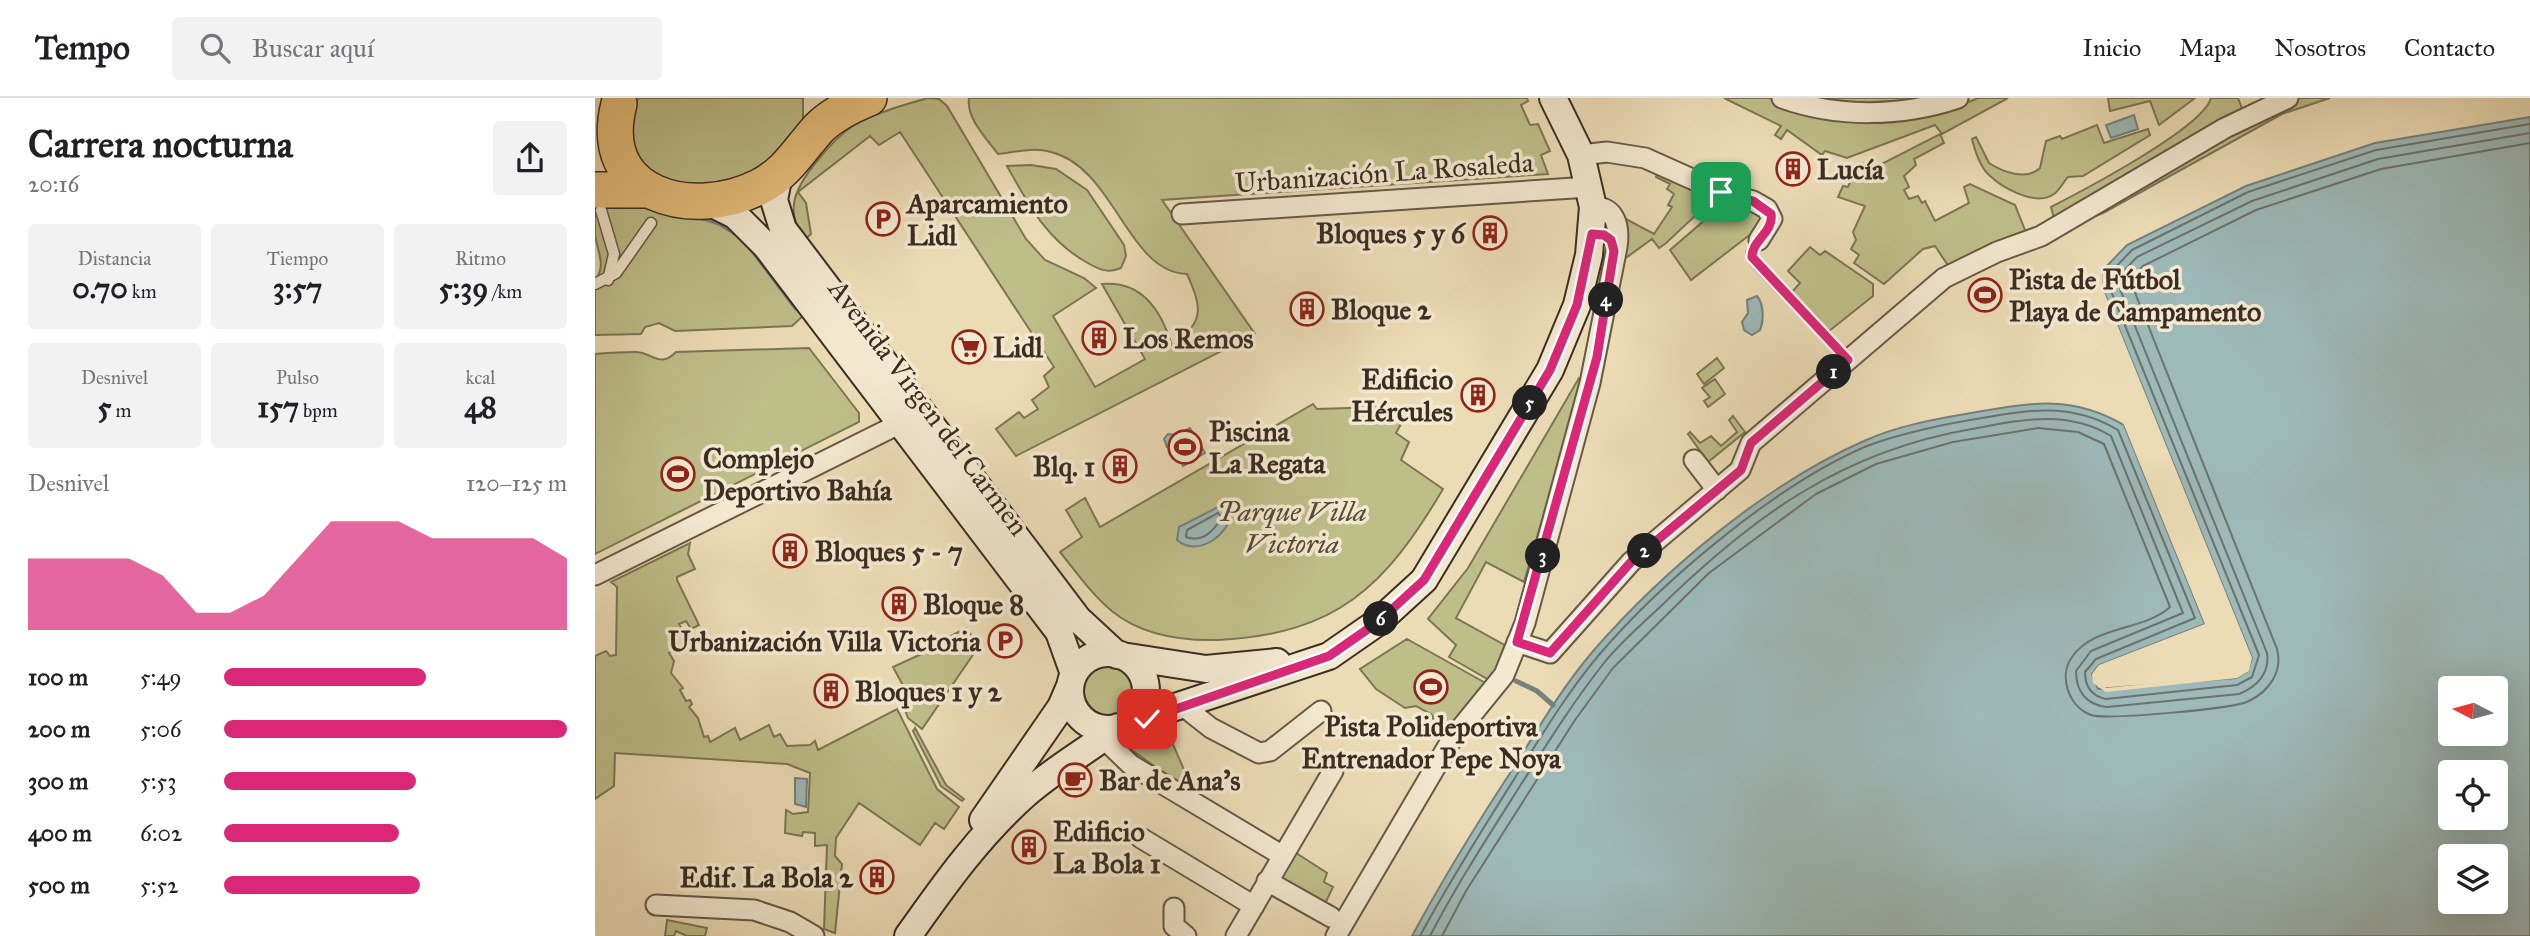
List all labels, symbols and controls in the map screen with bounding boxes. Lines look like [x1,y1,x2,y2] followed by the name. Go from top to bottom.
[172,17,662,80] search box
[35,28,130,68] text: Tempo
[196,29,234,67] icon: search
[252,32,374,64] text: Buscar aquí
[2083,33,2141,63] text: Inicio
[2179,33,2236,63] text: Mapa
[2274,33,2366,63] text: Nosotros
[2404,33,2495,63] text: Contacto
[28,121,293,167] text: Carrera nocturna
[493,121,567,195] button: share
[1234,145,1535,200] street label: Urbanización La Rosaleda
[1774,150,1812,188] building icon: Lucía
[1817,152,1885,187] place label: Lucía
[1691,162,1751,222] pin
[28,170,79,198] text: 20:16
[1702,173,1740,211] icon: arrive
[905,186,1068,253] place label: Aparcamiento Lidl
[864,200,902,238] parking icon: Aparcamiento Lidl
[1471,214,1509,252] building icon: Bloques 5 y 6
[1316,216,1467,251] place label: Bloques 5 y 6
[78,247,151,270] text: Distancia
[267,247,328,270] text: Tiempo
[455,247,506,270] text: Ritmo
[2009,262,2261,329] place label: Pista de Fútbol Playa de Campamento
[72,270,128,306] text: 0.70
[273,270,322,306] text: 3:57
[439,270,488,306] text: 5:39
[820,272,1036,542] street label: Avenida Virgen del Carmen
[1966,276,2004,314] sports icon: Pista de Fútbol Playa de Campamento
[128,280,157,303] text: km
[488,280,522,303] text: /km
[1588,282,1623,318] pin: 4
[1600,288,1611,311] text: 4
[1288,290,1326,328] building icon: Bloque 2
[1331,292,1432,327] place label: Bloque 2
[1080,319,1118,357] building icon: Los Remos
[1123,321,1253,356] place label: Los Remos
[950,328,988,366] supermarket icon: Lidl
[993,330,1043,365] place label: Lidl
[1817,354,1851,390] pin: 1
[1830,360,1837,383] text: 1
[1351,362,1453,429] place label: Edificio Hércules
[81,366,148,389] text: Desnivel
[276,366,319,389] text: Pulso
[466,366,495,389] text: kcal
[1459,376,1497,414] building icon: Edificio Hércules
[1513,386,1548,420] pin: 5
[97,389,111,425] text: 5
[257,389,299,425] text: 157
[464,389,497,425] text: 48
[1525,391,1534,414] text: 5
[111,399,132,422] text: m
[299,399,338,422] text: bpm
[1209,414,1327,481] place label: Piscina La Regata
[1166,428,1204,466] sports icon: Piscina La Regata
[703,441,893,508] place label: Complejo Deportivo Bahía
[1101,447,1139,485] building icon: Blq. 1
[1033,449,1095,484] place label: Blq. 1
[659,455,697,493] sports icon: Complejo Deportivo Bahía
[28,469,109,497] text: Desnivel
[466,469,567,497] text: 120–125 m
[1217,494,1367,561] park label: Parque Villa Victoria
[771,532,809,570] building icon: Bloques 5 - 7
[1627,533,1663,568] pin: 2
[815,534,963,569] place label: Bloques 5 - 7
[1525,538,1560,574] pin: 3
[1640,539,1649,562] text: 2
[1539,544,1546,567] text: 3
[880,585,918,623] building icon: Bloque 8
[923,587,1024,622] place label: Bloque 8
[1363,602,1399,636] pin: 6
[1376,607,1385,630] text: 6
[986,622,1024,660] parking icon: Urbanización Villa Victoria
[668,624,982,659] place label: Urbanización Villa Victoria
[28,663,88,691] text: 100 m
[140,663,182,691] text: 5:49
[1412,668,1450,706] sports icon: Pista Polideportiva Entrenador Pepe Noya
[812,672,850,710] building icon: Bloques 1 y 2
[855,674,1003,709] place label: Bloques 1 y 2
[2438,676,2508,746] north arrow
[2438,676,2508,914] map controls
[1117,689,1177,749] pin
[1128,700,1166,738] icon: check
[1301,709,1562,776] place label: Pista Polideportiva Entrenador Pepe Noya
[28,715,90,743] text: 200 m
[140,715,182,743] text: 5:06
[2438,760,2508,830] button: locate
[1056,761,1094,799] cafe icon: Bar de Ana's
[1099,763,1240,798] place label: Bar de Ana's
[28,767,88,795] text: 300 m
[140,767,176,795] text: 5:53
[1053,814,1161,881] place label: Edificio La Bola 1
[28,819,92,847] text: 400 m
[140,819,182,847] text: 6:02
[1010,828,1048,866] building icon: Edificio La Bola 1
[2438,844,2508,914] button: layers
[858,858,896,896] building icon: Edif. La Bola 2
[679,860,854,895] place label: Edif. La Bola 2
[28,871,90,899] text: 500 m
[140,871,179,899] text: 5:52

